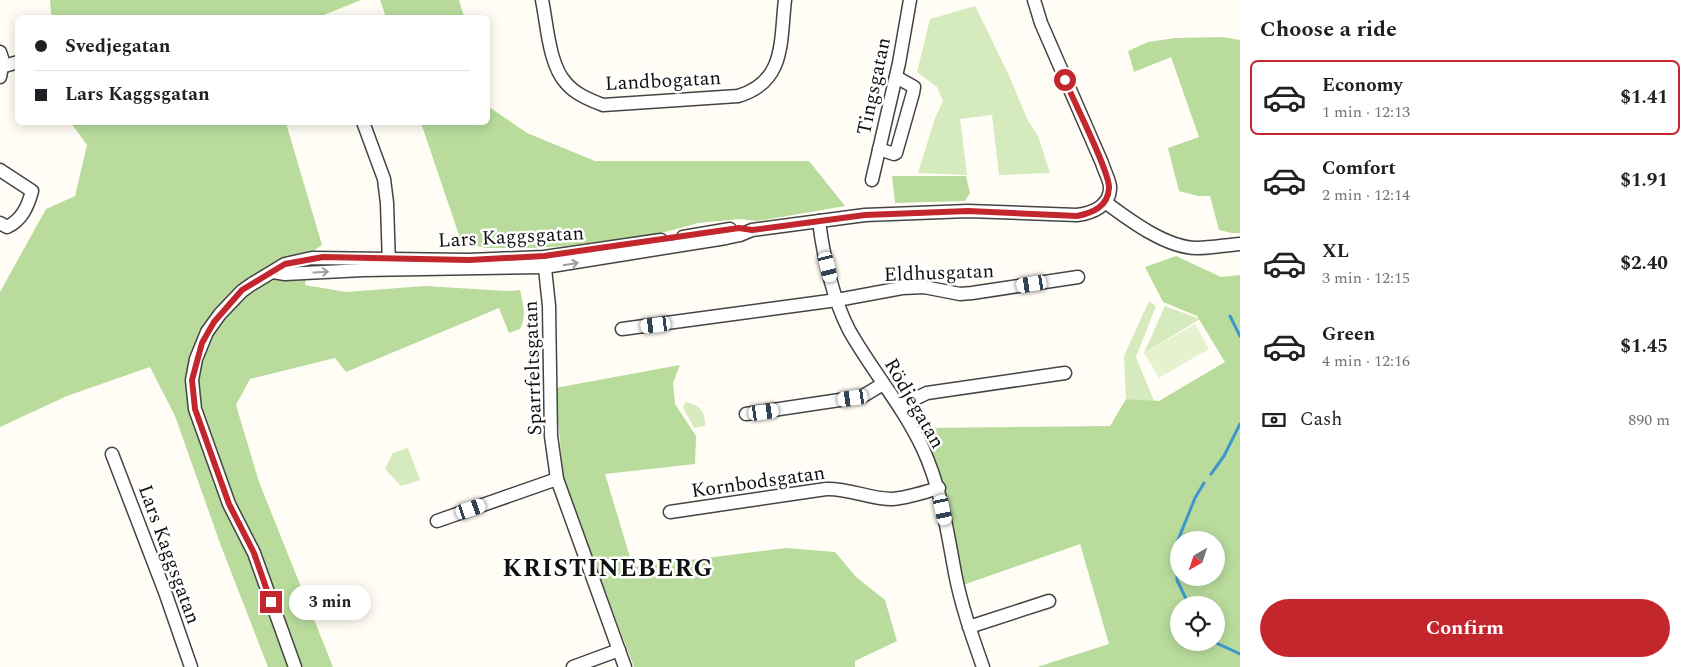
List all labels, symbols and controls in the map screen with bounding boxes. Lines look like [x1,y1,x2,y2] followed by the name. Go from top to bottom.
[1260,13,1397,46] text: Choose a ride
[65,32,171,61] text: Svedjegatan
[849,34,899,138] street label: Tingsgatan
[604,63,722,99] street label: Landbogatan
[1054,69,1076,91] route start
[1322,71,1403,100] text: Economy
[1262,75,1307,120] icon: car
[65,80,210,109] text: Lars Kaggsgatan
[1620,83,1668,112] text: $1.41
[1322,100,1410,124] text: 1 min · 12:13
[1322,154,1396,183] text: Comfort
[1262,158,1307,203] icon: car
[1620,166,1668,195] text: $1.91
[1322,183,1410,207] text: 2 min · 12:14
[437,218,585,256] street label: Lars Kaggsgatan
[1322,237,1349,266] text: XL
[1262,241,1307,286] icon: car
[1620,249,1668,278] text: $2.40
[817,251,838,283] car
[883,256,995,290] street label: Eldhusgatan
[563,258,579,268] one-way arrow
[1322,266,1410,290] text: 3 min · 12:15
[313,267,329,277] one-way arrow
[1016,274,1047,294] car
[516,300,550,436] street label: Sparrfeltsgatan
[640,316,671,334] car
[1322,320,1375,349] text: Green
[1262,324,1307,369] icon: car
[1620,332,1668,361] text: $1.45
[1322,349,1410,373] text: 4 min · 12:16
[876,353,952,454] street label: Rödjegatan
[837,388,868,408] car
[748,402,779,422] car
[1300,405,1342,434] text: Cash
[1260,406,1288,434] icon: cash
[1628,408,1670,432] text: 890 m
[689,458,827,506] street label: Kornbodsgatan
[130,480,208,628] street label: Lars Kaggsgatan
[932,494,953,526] car
[454,497,487,521] car
[1170,531,1225,586] north arrow
[1170,531,1225,651] map controls
[503,550,713,588] district label: KRISTINEBERG
[288,584,371,620] callout: 3 min
[309,590,351,614] text: 3 min
[260,591,282,613] route end
[1170,596,1225,651] button: locate
[1260,599,1670,657] button: Confirm

